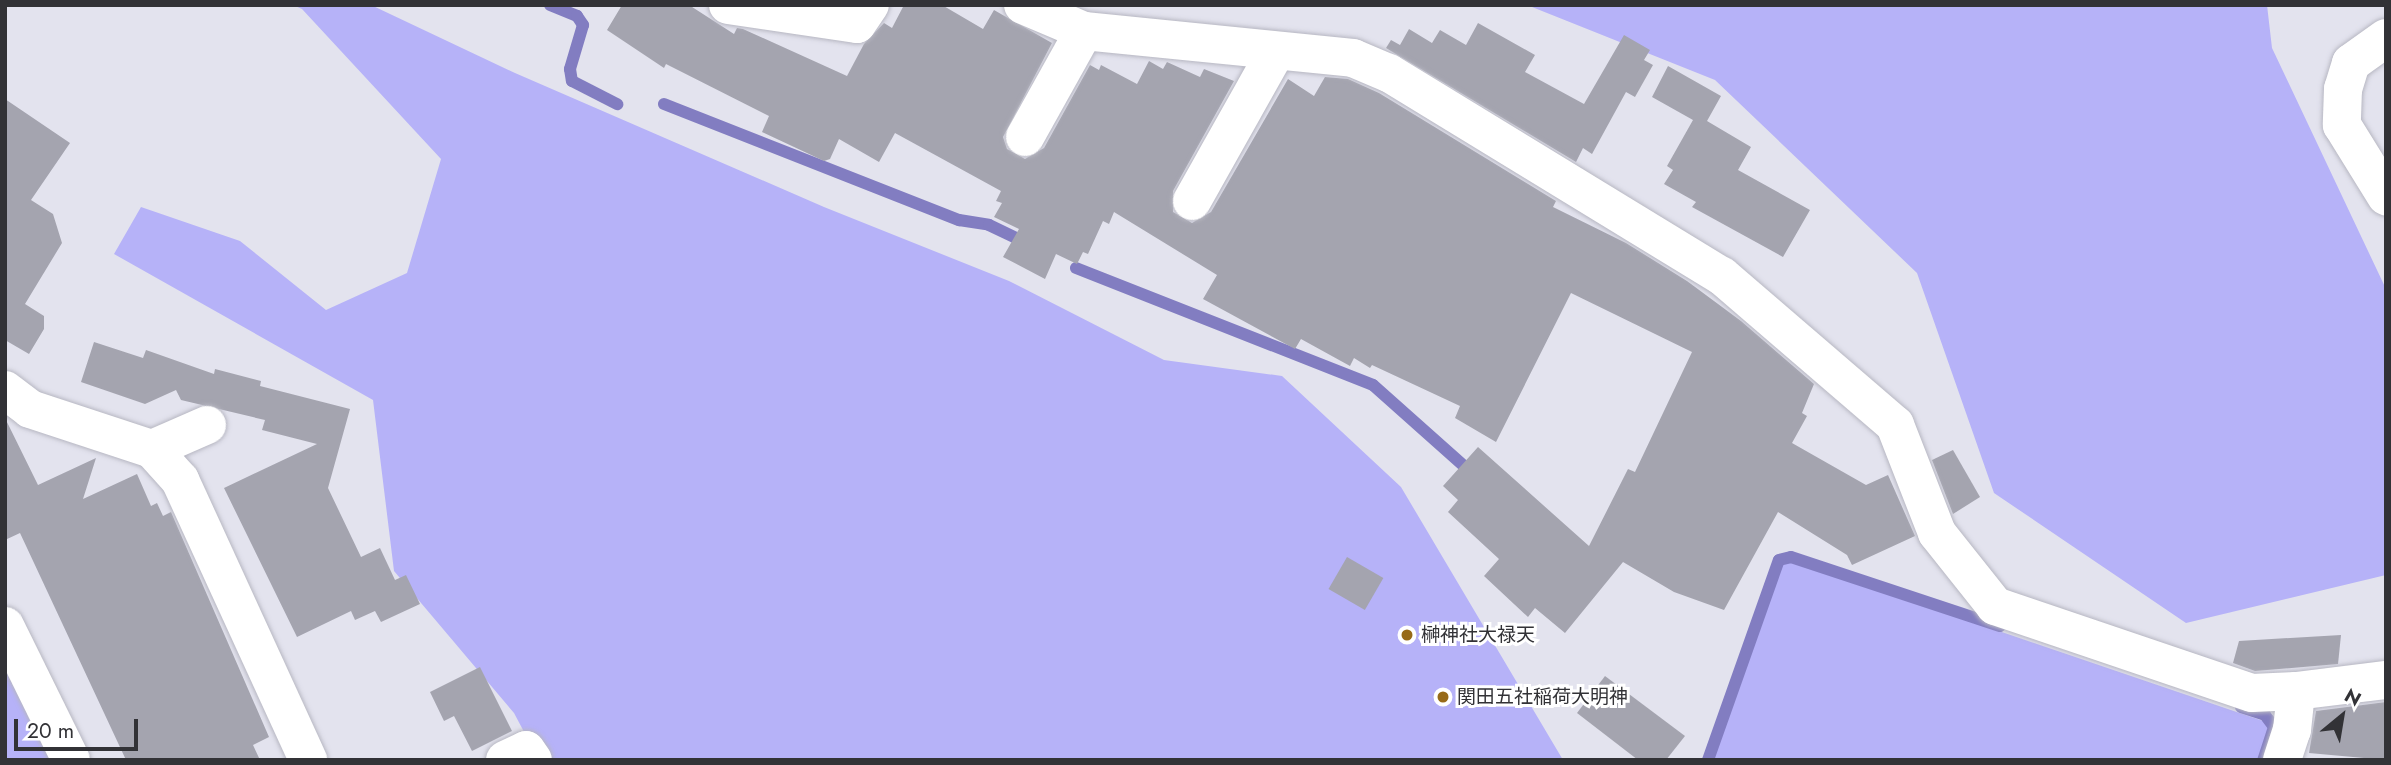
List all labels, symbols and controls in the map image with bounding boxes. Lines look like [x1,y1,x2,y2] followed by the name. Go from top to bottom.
[1421,624,1535,646] place label: 榊神社大禄天
[1399,627,1415,643] marker: 榊神社大禄天
[2307,681,2377,751] north arrow
[2339,682,2366,713] text: N
[1457,686,1628,708] place label: 関田五社稲荷大明神
[1435,689,1451,705] marker: 関田五社稲荷大明神
[18,706,142,750] scale bar
[27,716,74,746] text: 20 m

